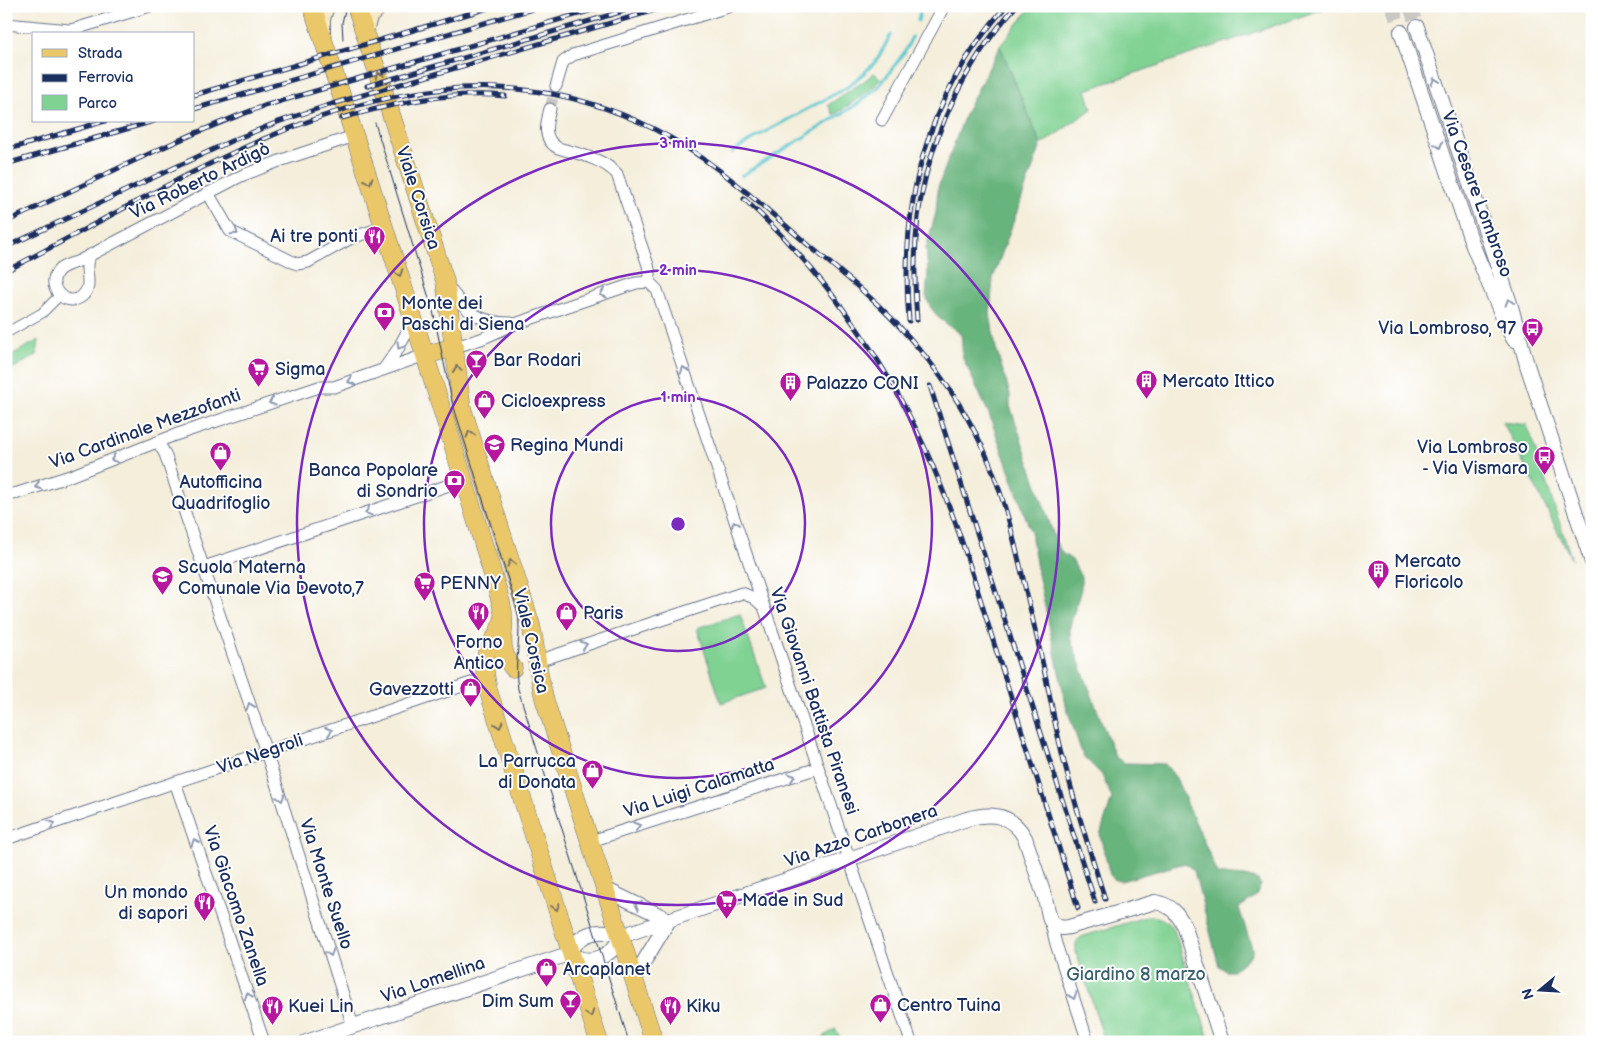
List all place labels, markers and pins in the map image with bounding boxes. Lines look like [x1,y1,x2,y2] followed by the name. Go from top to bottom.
[362,224,386,255] restaurant icon: Ai tre ponti
[270,226,358,247] place label: Ai tre ponti
[401,293,524,335] place label: Monte dei Paschi di Siena
[373,301,397,332] bank icon: Monte dei Paschi di Siena
[1520,316,1544,347] bus stop icon: Via Lombroso, 97
[1378,318,1516,339] place label: Via Lombroso, 97
[465,348,489,379] bar icon: Bar Rodari
[493,350,581,371] place label: Bar Rodari
[247,357,271,388] supermarket icon: Sigma
[275,359,326,380] place label: Sigma
[1134,369,1158,400] building icon: Mercato Ittico
[778,371,802,402] building icon: Palazzo CONI
[1162,371,1275,392] place label: Mercato Ittico
[806,373,919,394] place label: Palazzo CONI
[473,389,497,420] shop icon: Cicloexpress
[501,391,606,412] place label: Cicloexpress
[482,433,506,464] school or university icon: Regina Mundi
[510,435,624,456] place label: Regina Mundi
[1417,437,1528,479] place label: Via Lombroso - Via Vismara
[209,440,233,471] shop icon: Autofficina Quadrifoglio
[1532,445,1556,476] bus stop icon: Via Lombroso - Via Vismara
[308,460,438,502] place label: Banca Popolare di Sondrio
[442,468,466,499] bank icon: Banca Popolare di Sondrio
[171,472,271,514] place label: Autofficina Quadrifoglio
[669,515,687,533] centre of rings
[1394,551,1463,593] place label: Mercato Floricolo
[178,557,364,599] place label: Scuola Materna Comunale Via Devoto,7
[1366,559,1390,590] building icon: Mercato Floricolo
[150,565,174,596] school or university icon: Scuola Materna Comunale Via Devoto,7
[412,571,436,602] supermarket icon: PENNY
[440,573,501,594] place label: PENNY
[467,600,491,631] restaurant icon: Forno Antico
[555,601,579,632] shop icon: Paris
[583,603,623,624] place label: Paris
[454,632,504,674] place label: Forno Antico
[458,677,482,708] shop icon: Gavezzotti
[369,679,454,700] place label: Gavezzotti
[478,751,576,793] place label: La Parrucca di Donata
[580,759,604,790] shop icon: La Parrucca di Donata
[104,882,188,924] place label: Un mondo di sapori
[714,888,738,919] supermarket icon: Made in Sud
[192,890,216,921] restaurant icon: Un mondo di sapori
[742,890,844,911] place label: Made in Sud
[535,957,559,988] shop icon: Arcaplanet
[563,959,651,980] place label: Arcaplanet
[558,989,582,1020] bar icon: Dim Sum
[481,991,554,1012] place label: Dim Sum
[869,993,893,1024] shop icon: Centro Tuina
[260,994,284,1025] restaurant icon: Kuei Lin
[658,994,682,1025] restaurant icon: Kiku
[897,995,1001,1016] place label: Centro Tuina
[288,996,354,1017] place label: Kuei Lin
[686,996,721,1017] place label: Kiku

